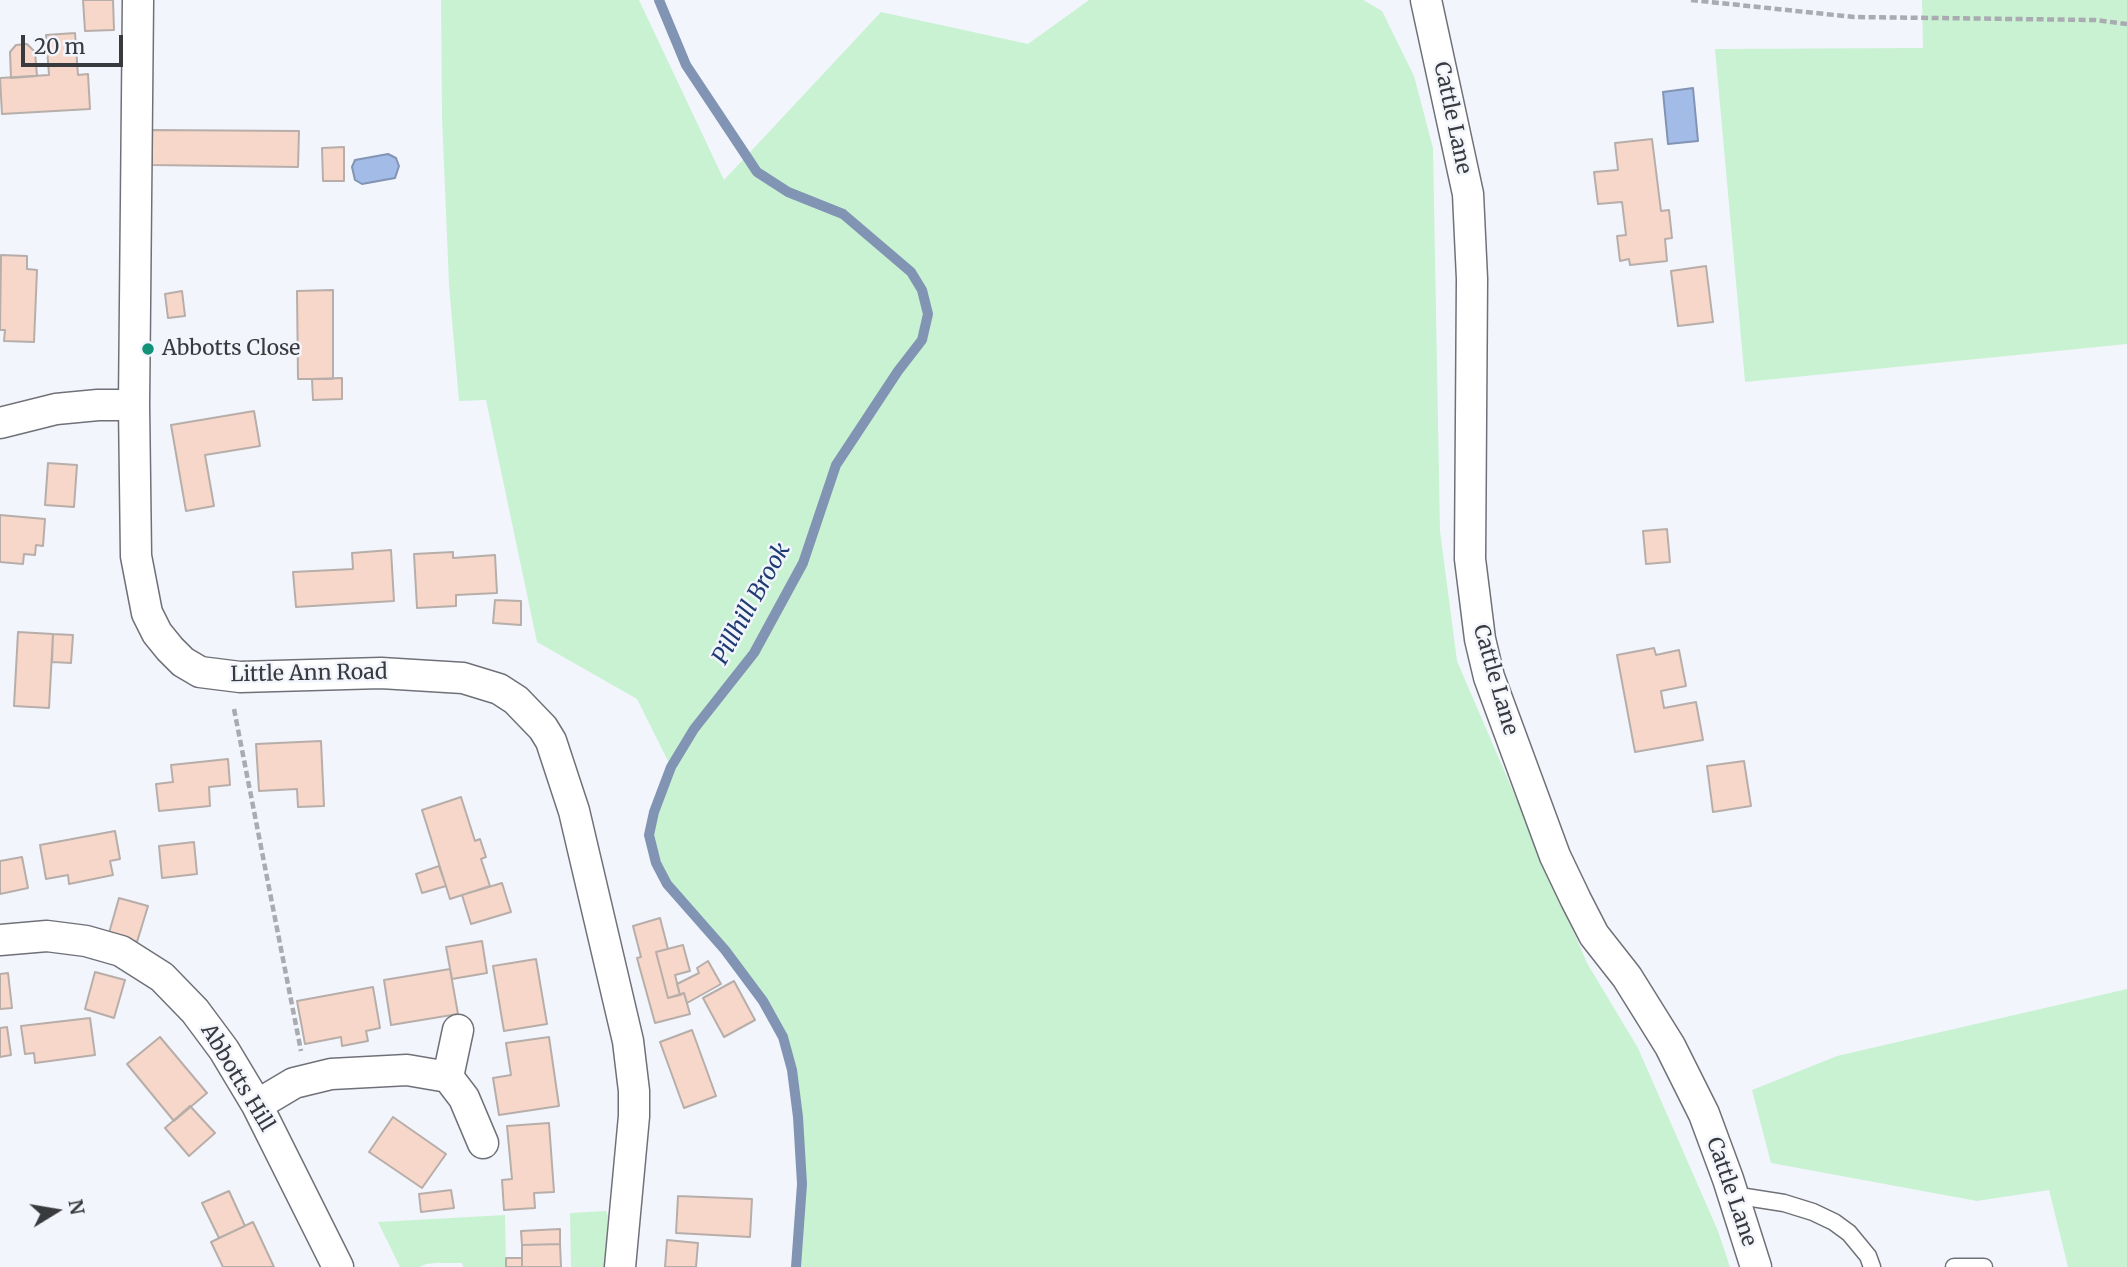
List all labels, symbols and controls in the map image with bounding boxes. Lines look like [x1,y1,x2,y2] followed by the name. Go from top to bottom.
[24,21,126,65] scale bar
[34,33,85,60] text: 20 m
[1428,60,1476,176] street label: Cattle Lane
[162,336,300,362] place label: Abbotts Close
[140,341,156,357] marker: Abbotts Close
[707,538,797,670] water label: Pillhill Brook
[1467,622,1523,738] street label: Cattle Lane
[230,660,388,688] street label: Little Ann Road
[195,1020,279,1136] street label: Abbotts Hill
[1701,1134,1761,1250] street label: Cattle Lane
[21,1176,91,1246] north arrow
[63,1197,90,1217] text: N

